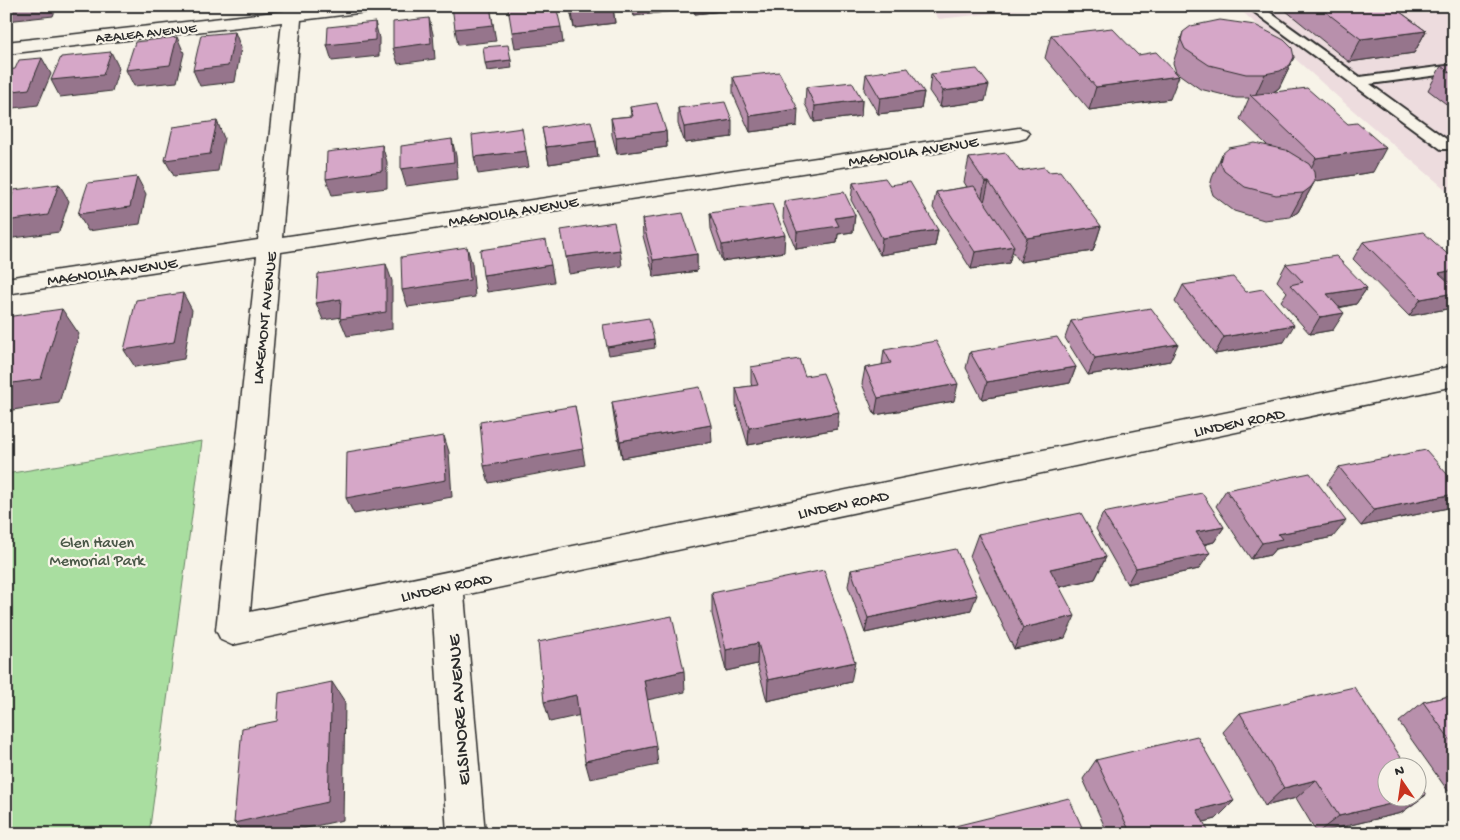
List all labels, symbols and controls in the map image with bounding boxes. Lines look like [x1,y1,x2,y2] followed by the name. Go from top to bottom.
[95,21,199,48] street label: AZALEA AVENUE
[847,134,981,173] street label: MAGNOLIA AVENUE
[447,194,581,233] street label: MAGNOLIA AVENUE
[250,250,283,386] street label: LAKEMONT AVENUE
[46,255,180,292] street label: MAGNOLIA AVENUE
[1192,405,1288,443] street label: LINDEN ROAD
[796,487,892,525] street label: LINDEN ROAD
[50,535,146,572] park label: Glen Haven Memorial Park
[399,570,495,608] street label: LINDEN ROAD
[444,632,477,786] street label: ELSINORE AVENUE
[1378,758,1428,808] north arrow
[1393,762,1406,781] text: N

